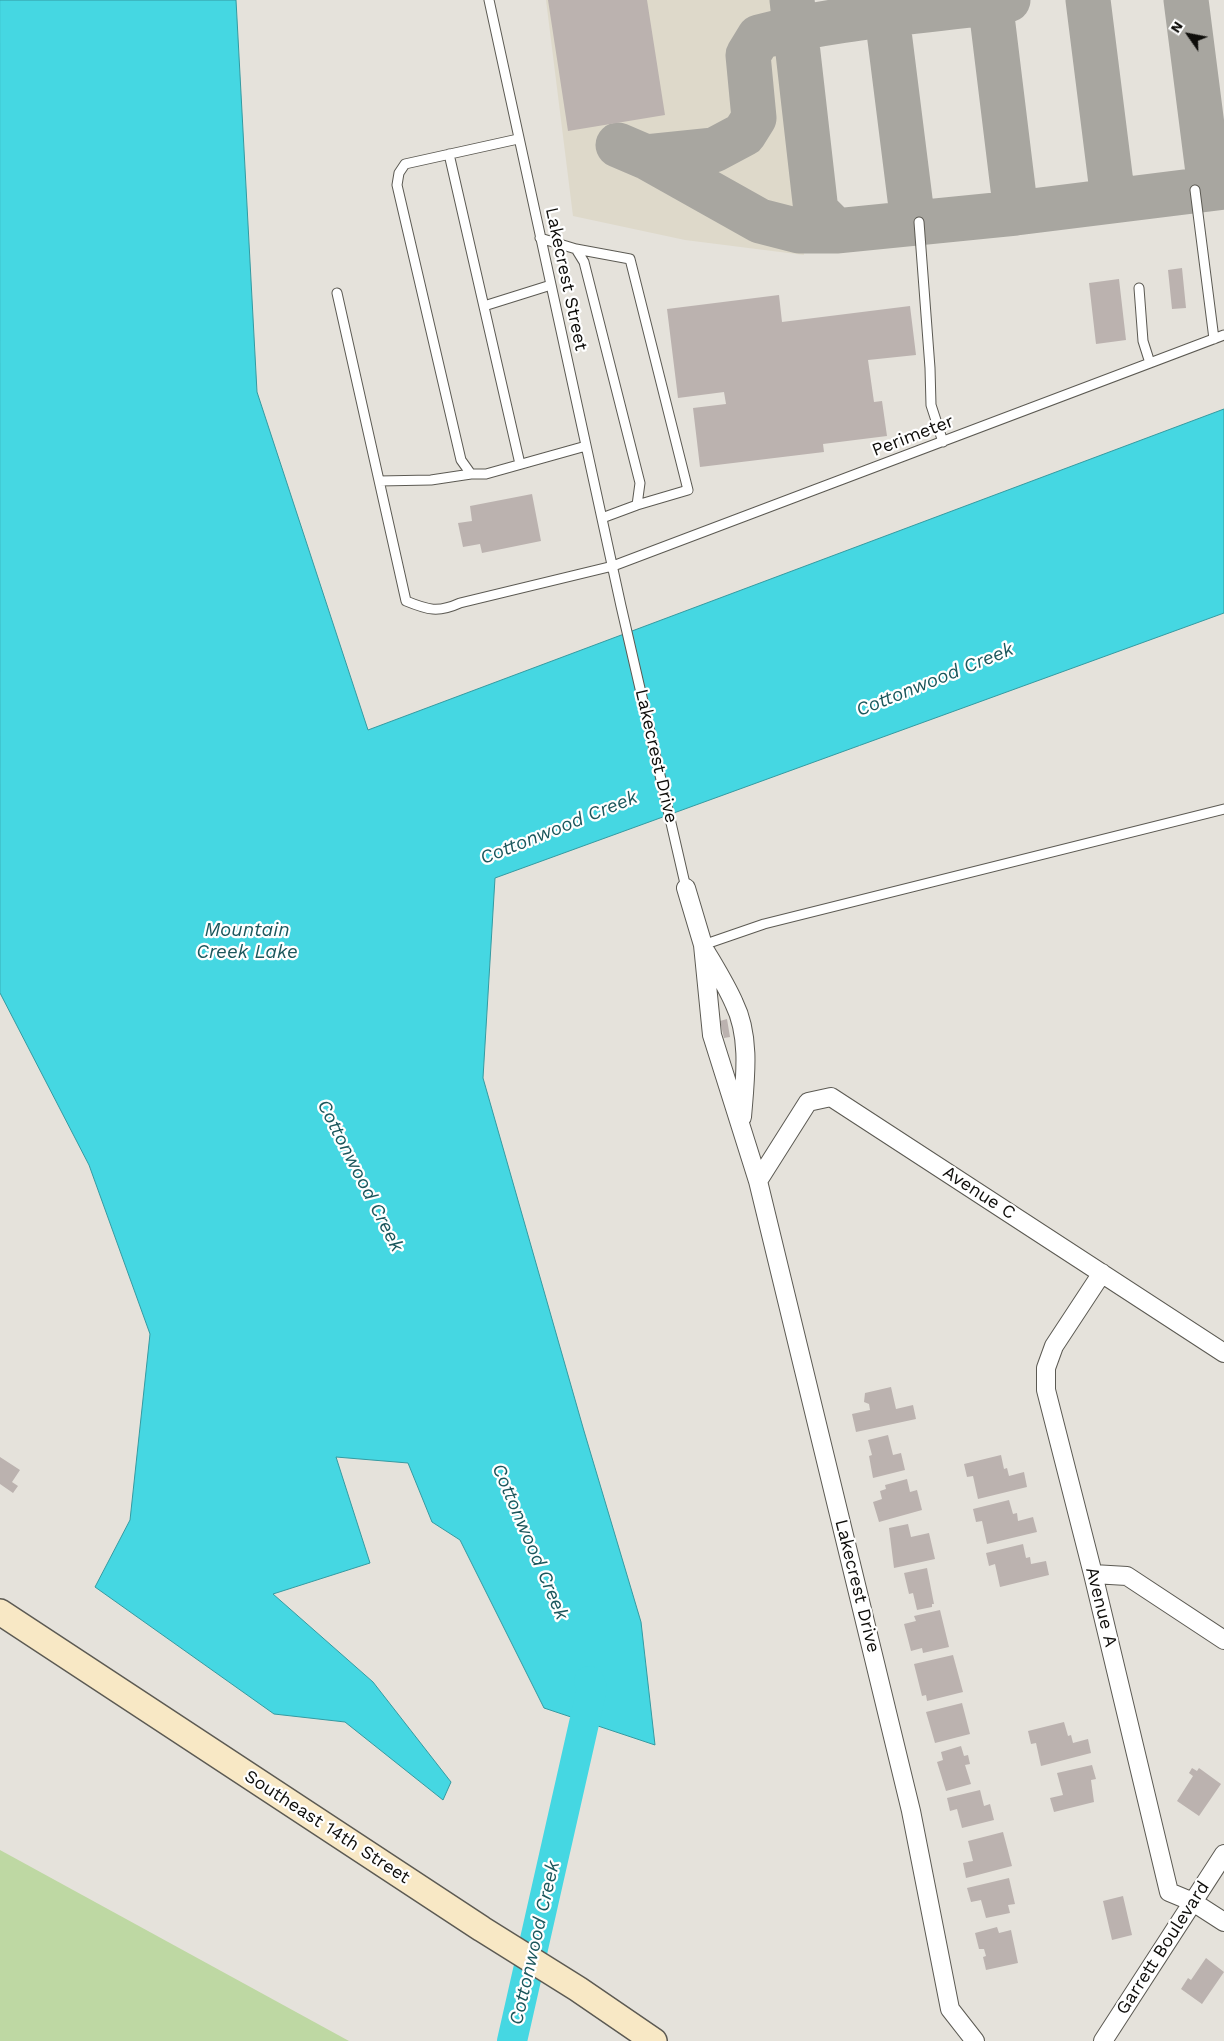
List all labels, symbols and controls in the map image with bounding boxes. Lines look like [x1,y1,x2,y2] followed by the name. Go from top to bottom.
[1164,10,1214,60] north arrow
[1167,18,1186,36] text: N
[540,205,592,353] street label: Lakecrest Street
[869,411,957,461] street label: Perimeter
[853,638,1017,722] water label: Cottonwood Creek
[630,687,682,825] street label: Lakecrest Drive
[477,786,641,870] water label: Cottonwood Creek
[196,919,298,963] water label: Mountain Creek Lake
[312,1096,408,1256] water label: Cottonwood Creek
[939,1162,1019,1224] street label: Avenue C
[487,1460,573,1624] water label: Cottonwood Creek
[830,1517,884,1655] street label: Lakecrest Drive
[1081,1565,1121,1649] street label: Avenue A
[240,1765,414,1889] street label: Southeast 14th Street
[505,1859,565,2027] water label: Cottonwood Creek
[1112,1877,1214,2019] street label: Garrett Boulevard

